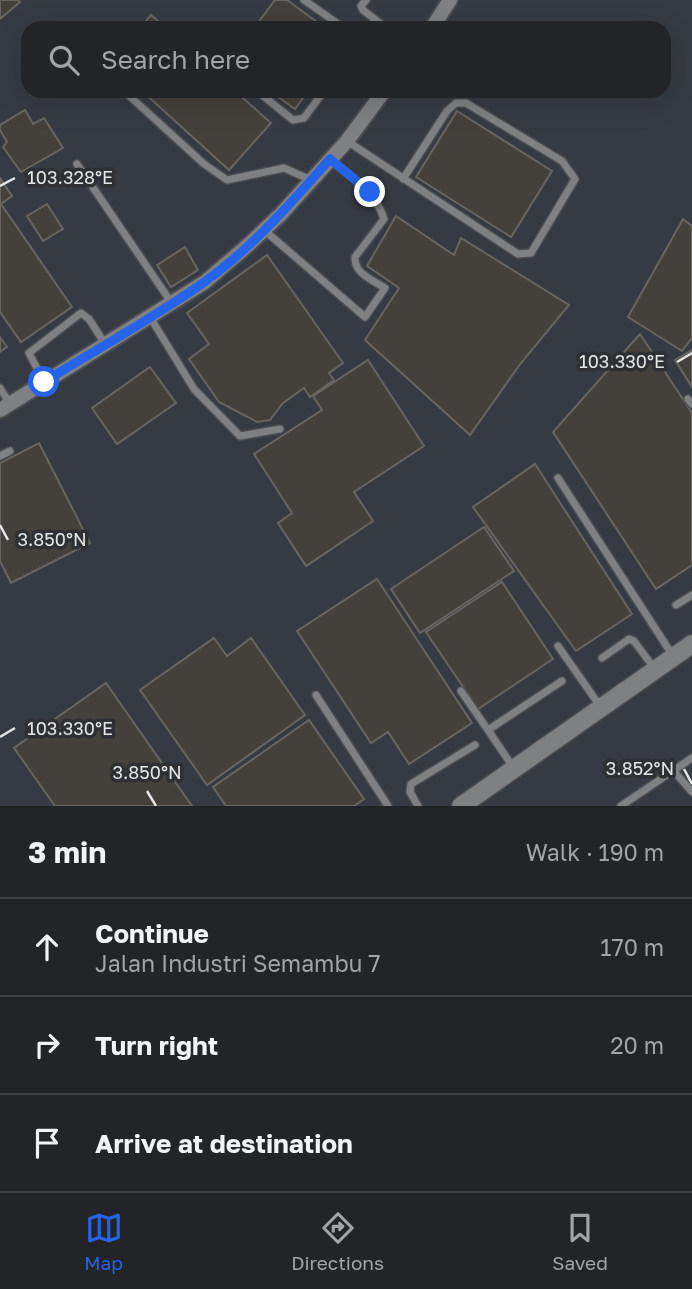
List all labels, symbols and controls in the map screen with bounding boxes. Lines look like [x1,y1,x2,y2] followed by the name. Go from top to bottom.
[21,21,671,98] search box
[45,41,83,79] icon: search
[101,44,250,75] text: Search here
[27,166,113,188] text: 103.328°E
[354,176,385,207] route end
[579,350,665,372] text: 103.330°E
[28,366,59,397] route start
[17,528,87,550] text: 3.850°N
[27,717,113,739] text: 103.330°E
[606,757,674,779] text: 3.852°N
[112,761,182,783] text: 3.850°N
[28,834,106,870] text: 3 min
[526,838,664,866] text: Walk · 190 m
[95,918,209,949] text: Continue
[28,928,66,966] icon: ahead
[600,933,664,961] text: 170 m
[95,949,380,977] text: Jalan Industri Semambu 7
[28,1026,66,1064] icon: right
[95,1030,218,1061] text: Turn right
[610,1031,664,1059] text: 20 m
[28,1124,66,1162] icon: arrive
[95,1128,353,1159] text: Arrive at destination
[84,1209,123,1274] tab: Map
[291,1209,384,1274] tab: Directions
[552,1209,608,1274] tab: Saved

